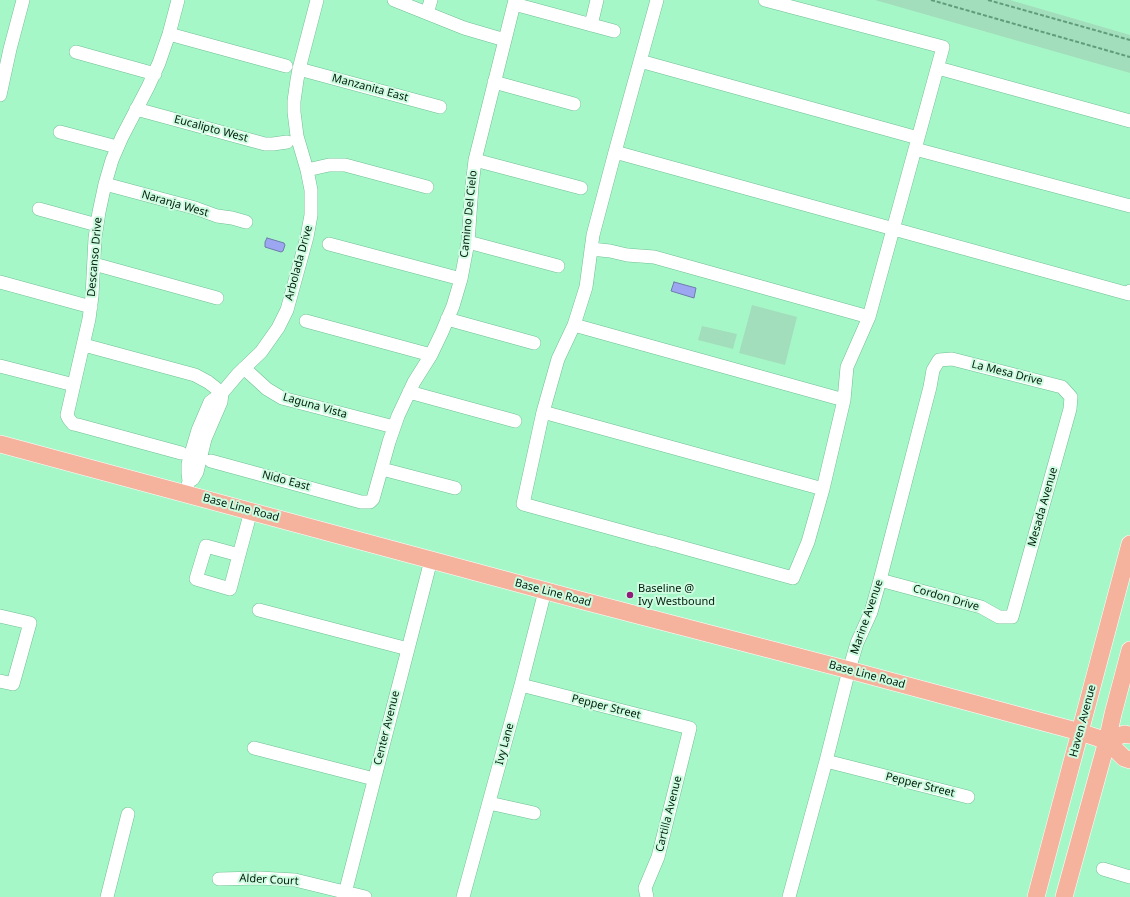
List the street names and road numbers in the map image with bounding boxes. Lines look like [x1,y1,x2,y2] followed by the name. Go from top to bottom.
[330,71,410,105] street label: Manzanita East
[173,113,249,145] street label: Eucalipto West
[458,170,480,258] street label: Camino Del Cielo
[140,188,210,220] street label: Naranja West
[85,217,105,297] street label: Descanso Drive
[283,224,315,302] street label: Arbolada Drive
[970,358,1044,388] street label: La Mesa Drive
[281,391,349,421] street label: Laguna Vista
[1025,466,1061,548] street label: Mesada Avenue
[261,468,311,494] street label: Nido East
[201,491,281,525] street label: Base Line Road
[513,576,593,610] street label: Base Line Road
[848,578,886,656] street label: Marine Avenue
[911,582,981,614] street label: Cordon Drive
[827,658,907,692] street label: Base Line Road
[1067,683,1099,759] street label: Haven Avenue
[371,689,403,767] street label: Center Avenue
[570,692,642,722] street label: Pepper Street
[493,722,517,766] street label: Ivy Lane
[884,770,956,800] street label: Pepper Street
[653,775,685,853] street label: Cartilla Avenue
[239,872,299,888] street label: Alder Court

